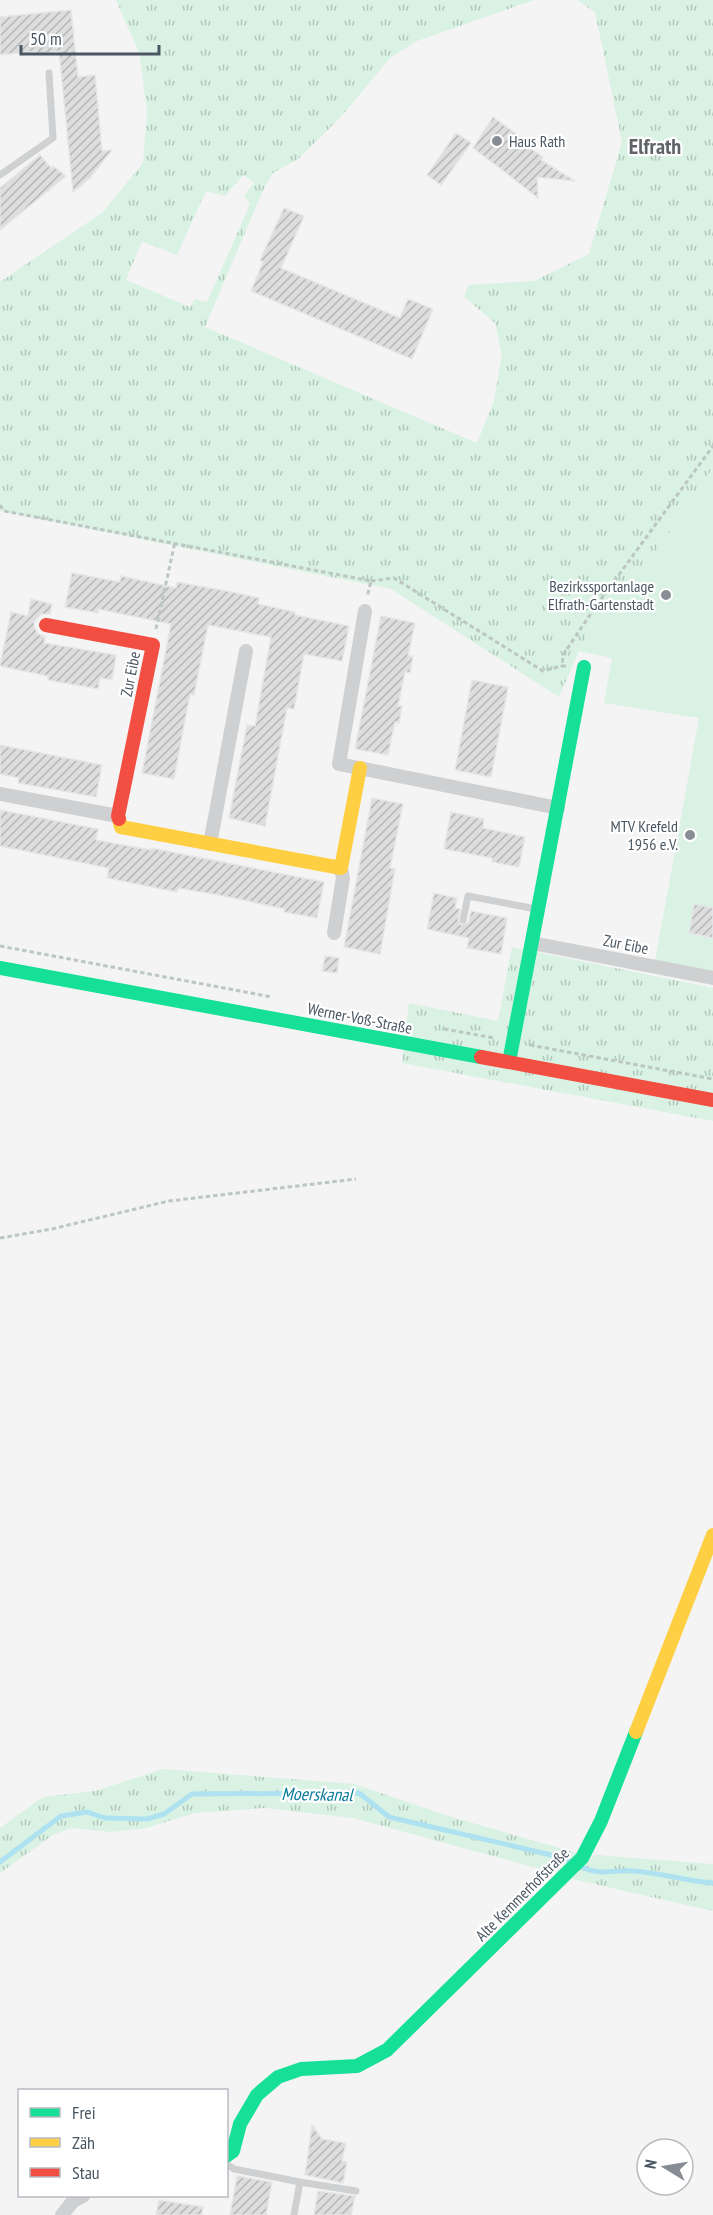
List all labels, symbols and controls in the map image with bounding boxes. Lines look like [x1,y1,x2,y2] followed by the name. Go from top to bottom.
[21,18,159,56] scale bar
[30,27,62,50] text: 50 m
[509,131,565,151] place label: Haus Rath
[629,132,681,160] district label: Elfrath
[490,134,504,148] marker: Haus Rath
[548,576,655,614] place label: Bezirkssportanlage Elfrath-Gartenstadt
[659,588,673,602] marker: Bezirkssportanlage Elfrath-Gartenstadt
[116,650,144,698] street label: Zur Eibe
[611,816,678,854] place label: MTV Krefeld 1956 e.V.
[683,828,697,842] marker: MTV Krefeld 1956 e.V.
[602,930,650,958] street label: Zur Eibe
[306,998,414,1038] street label: Werner-Voß-Straße
[281,1782,355,1806] water label: Moerskanal
[471,1843,573,1945] street label: Alte Kemmerhofstraße
[18,2089,228,2197] legend
[72,2101,96,2124] text: Frei
[72,2131,95,2154] text: Zäh
[635,2137,695,2197] north arrow
[640,2158,661,2170] text: N
[72,2161,100,2184] text: Stau

